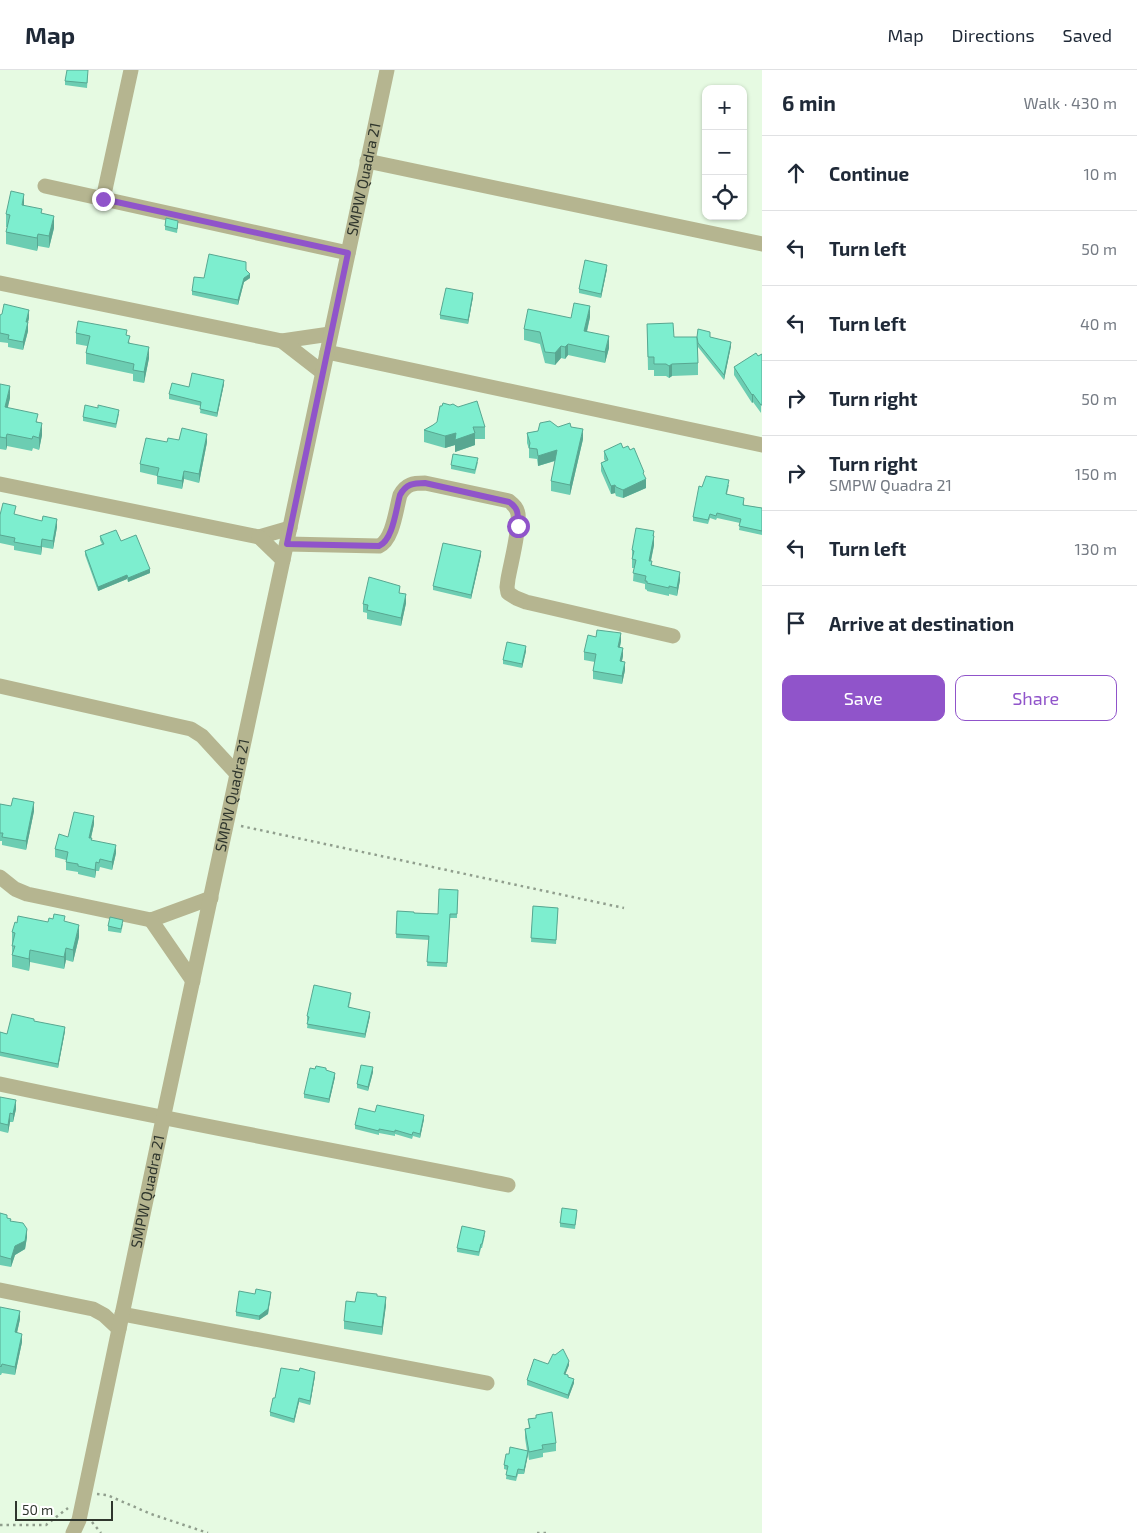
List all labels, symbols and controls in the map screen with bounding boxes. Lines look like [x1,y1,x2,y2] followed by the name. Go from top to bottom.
[25,20,75,49] text: Map
[887,24,924,46] text: Map
[952,24,1035,46] text: Directions
[1063,24,1112,46] text: Saved
[702,85,747,220] map controls
[702,85,747,130] button: +
[782,90,836,115] text: 6 min
[1024,93,1117,112] text: Walk · 430 m
[342,121,384,237] street label: SMPW Quadra 21
[702,130,747,175] button: −
[782,159,810,187] icon: ahead
[829,162,909,185] text: Continue
[1083,164,1117,183] text: 10 m
[702,175,747,220] button: locate
[92,188,115,211] route end
[782,234,810,262] icon: left
[829,237,906,260] text: Turn left
[1081,239,1117,258] text: 50 m
[782,309,810,337] icon: left
[829,312,906,335] text: Turn left
[1080,314,1117,333] text: 40 m
[782,384,810,412] icon: right
[829,387,917,410] text: Turn right
[1081,389,1117,408] text: 50 m
[829,452,917,475] text: Turn right
[782,459,810,487] icon: right
[1075,464,1117,483] text: 150 m
[829,475,952,494] text: SMPW Quadra 21
[507,515,530,538] route start
[782,534,810,562] icon: left
[829,537,906,560] text: Turn left
[1075,539,1117,558] text: 130 m
[782,609,810,637] icon: arrive
[829,612,1014,635] text: Arrive at destination
[782,675,945,721] button: Save
[955,675,1117,721] button: Share
[211,737,252,853] street label: SMPW Quadra 21
[126,1133,167,1250] street label: SMPW Quadra 21
[15,1498,112,1521] scale bar
[22,1501,53,1518] text: 50 m

